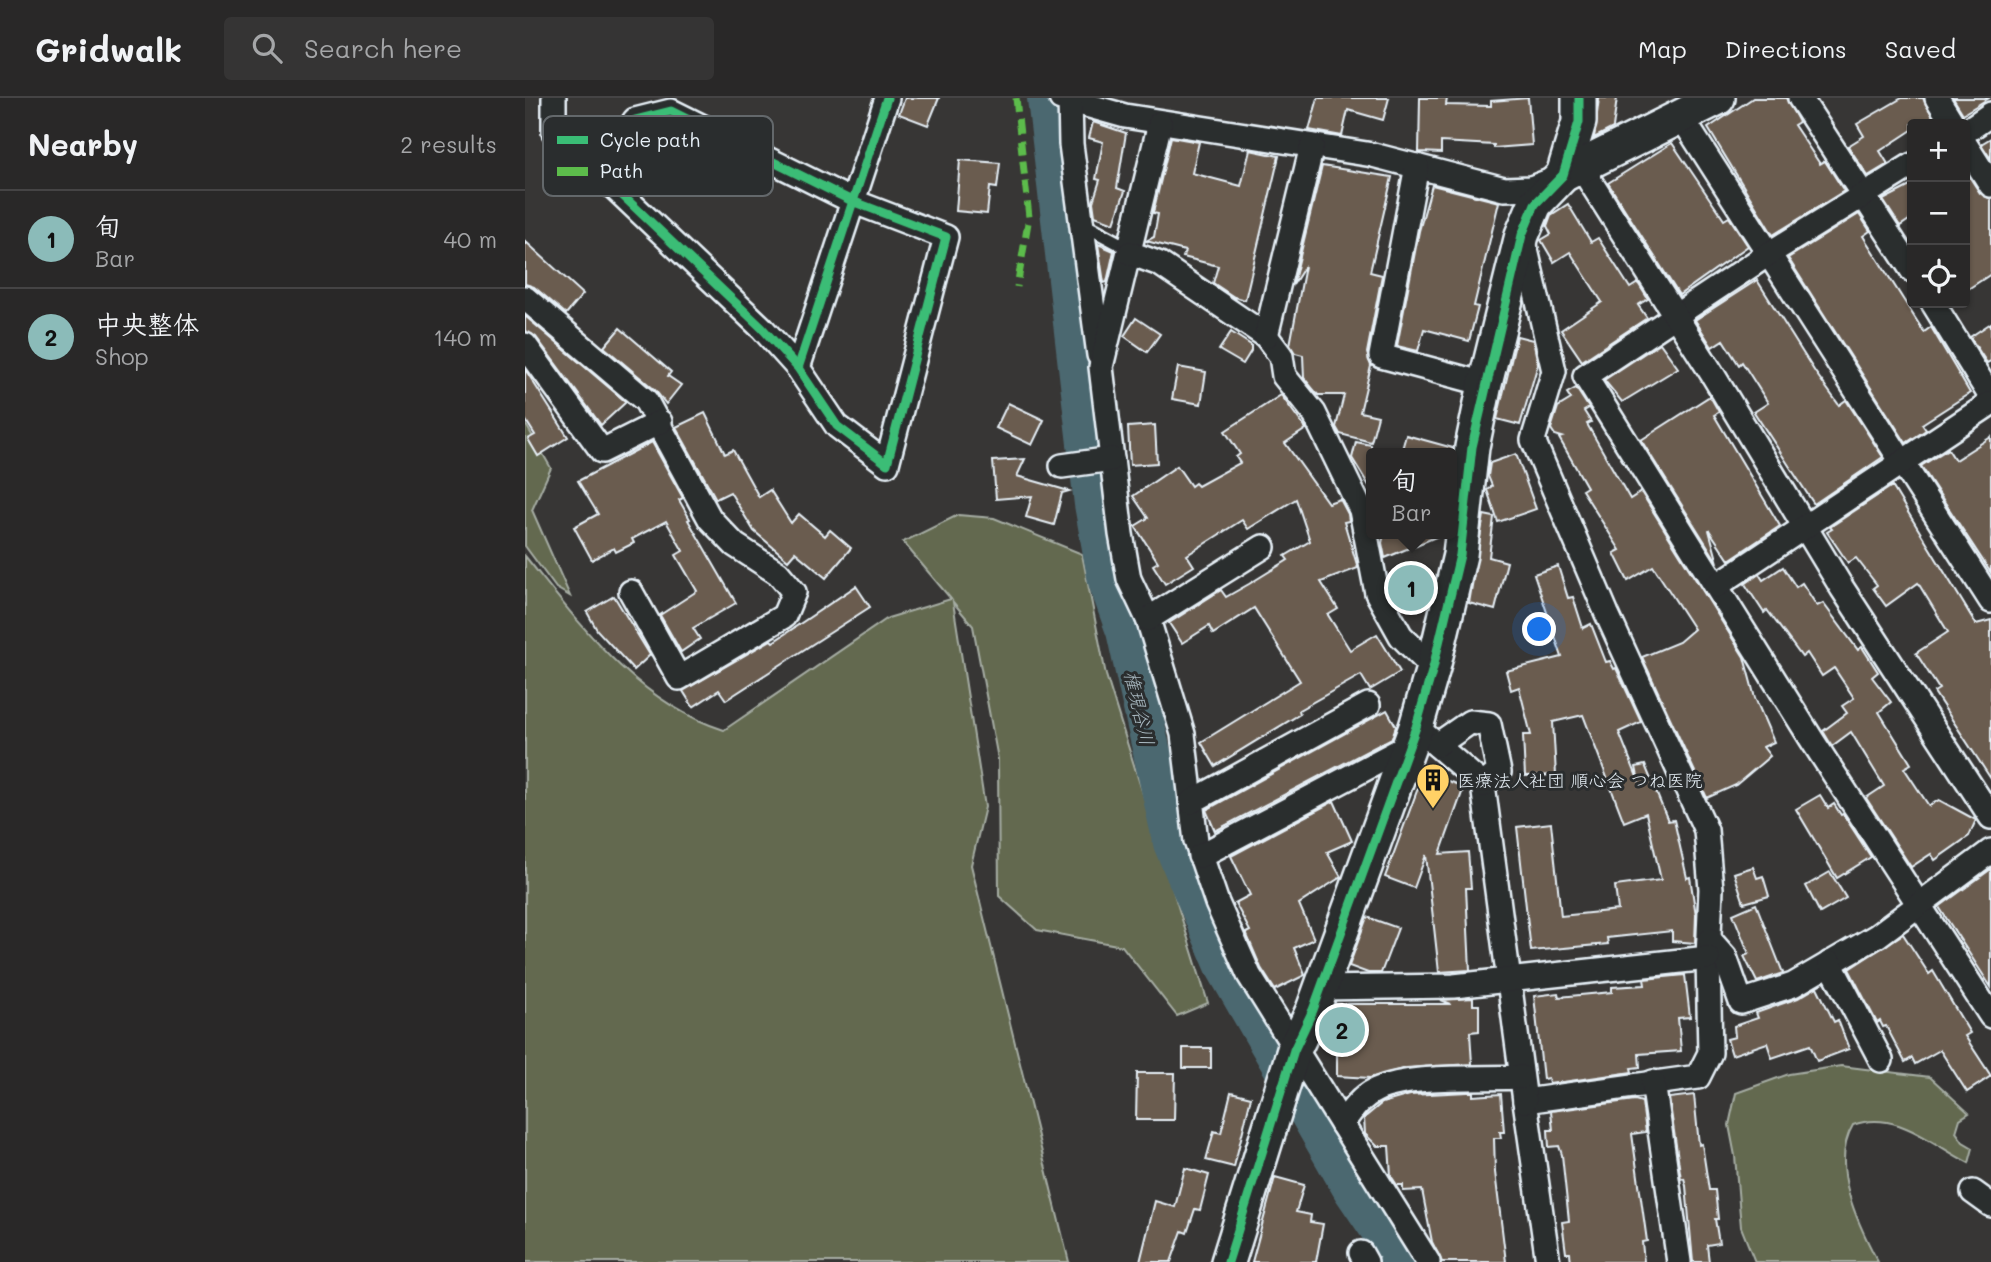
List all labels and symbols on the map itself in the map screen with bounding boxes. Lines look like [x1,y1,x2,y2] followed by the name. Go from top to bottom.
[543,116,773,196] legend
[600,127,700,152] text: Cycle path
[600,158,643,183] text: Path
[1388,562,1434,614] pin: 1
[1522,612,1556,646] your location
[1119,668,1161,748] water label: 権現谷川
[1414,761,1452,810] building icon: 医療法人社団 順心会 つね医院
[1457,768,1703,792] place label: 医療法人社団 順心会 つね医院
[1319,1004,1365,1056] pin: 2

